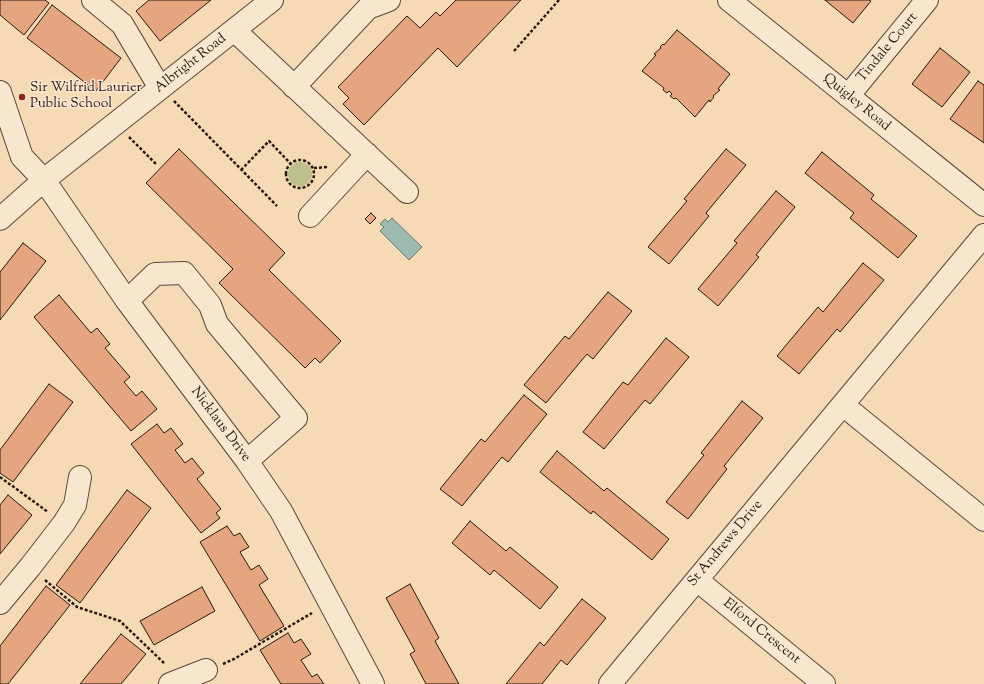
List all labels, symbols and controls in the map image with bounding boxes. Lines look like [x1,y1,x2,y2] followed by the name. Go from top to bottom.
[854,10,922,86] street label: Tindale Court
[152,31,230,97] street label: Albright Road
[819,71,893,135] street label: Quigley Road
[30,81,142,114] place label: Sir Wilfrid Laurier Public School
[17,92,27,102] marker: Sir Wilfrid Laurier Public School
[186,384,254,466] street label: Nicklaus Drive
[685,497,767,591] street label: St Andrews Drive
[719,596,803,668] street label: Elford Crescent

